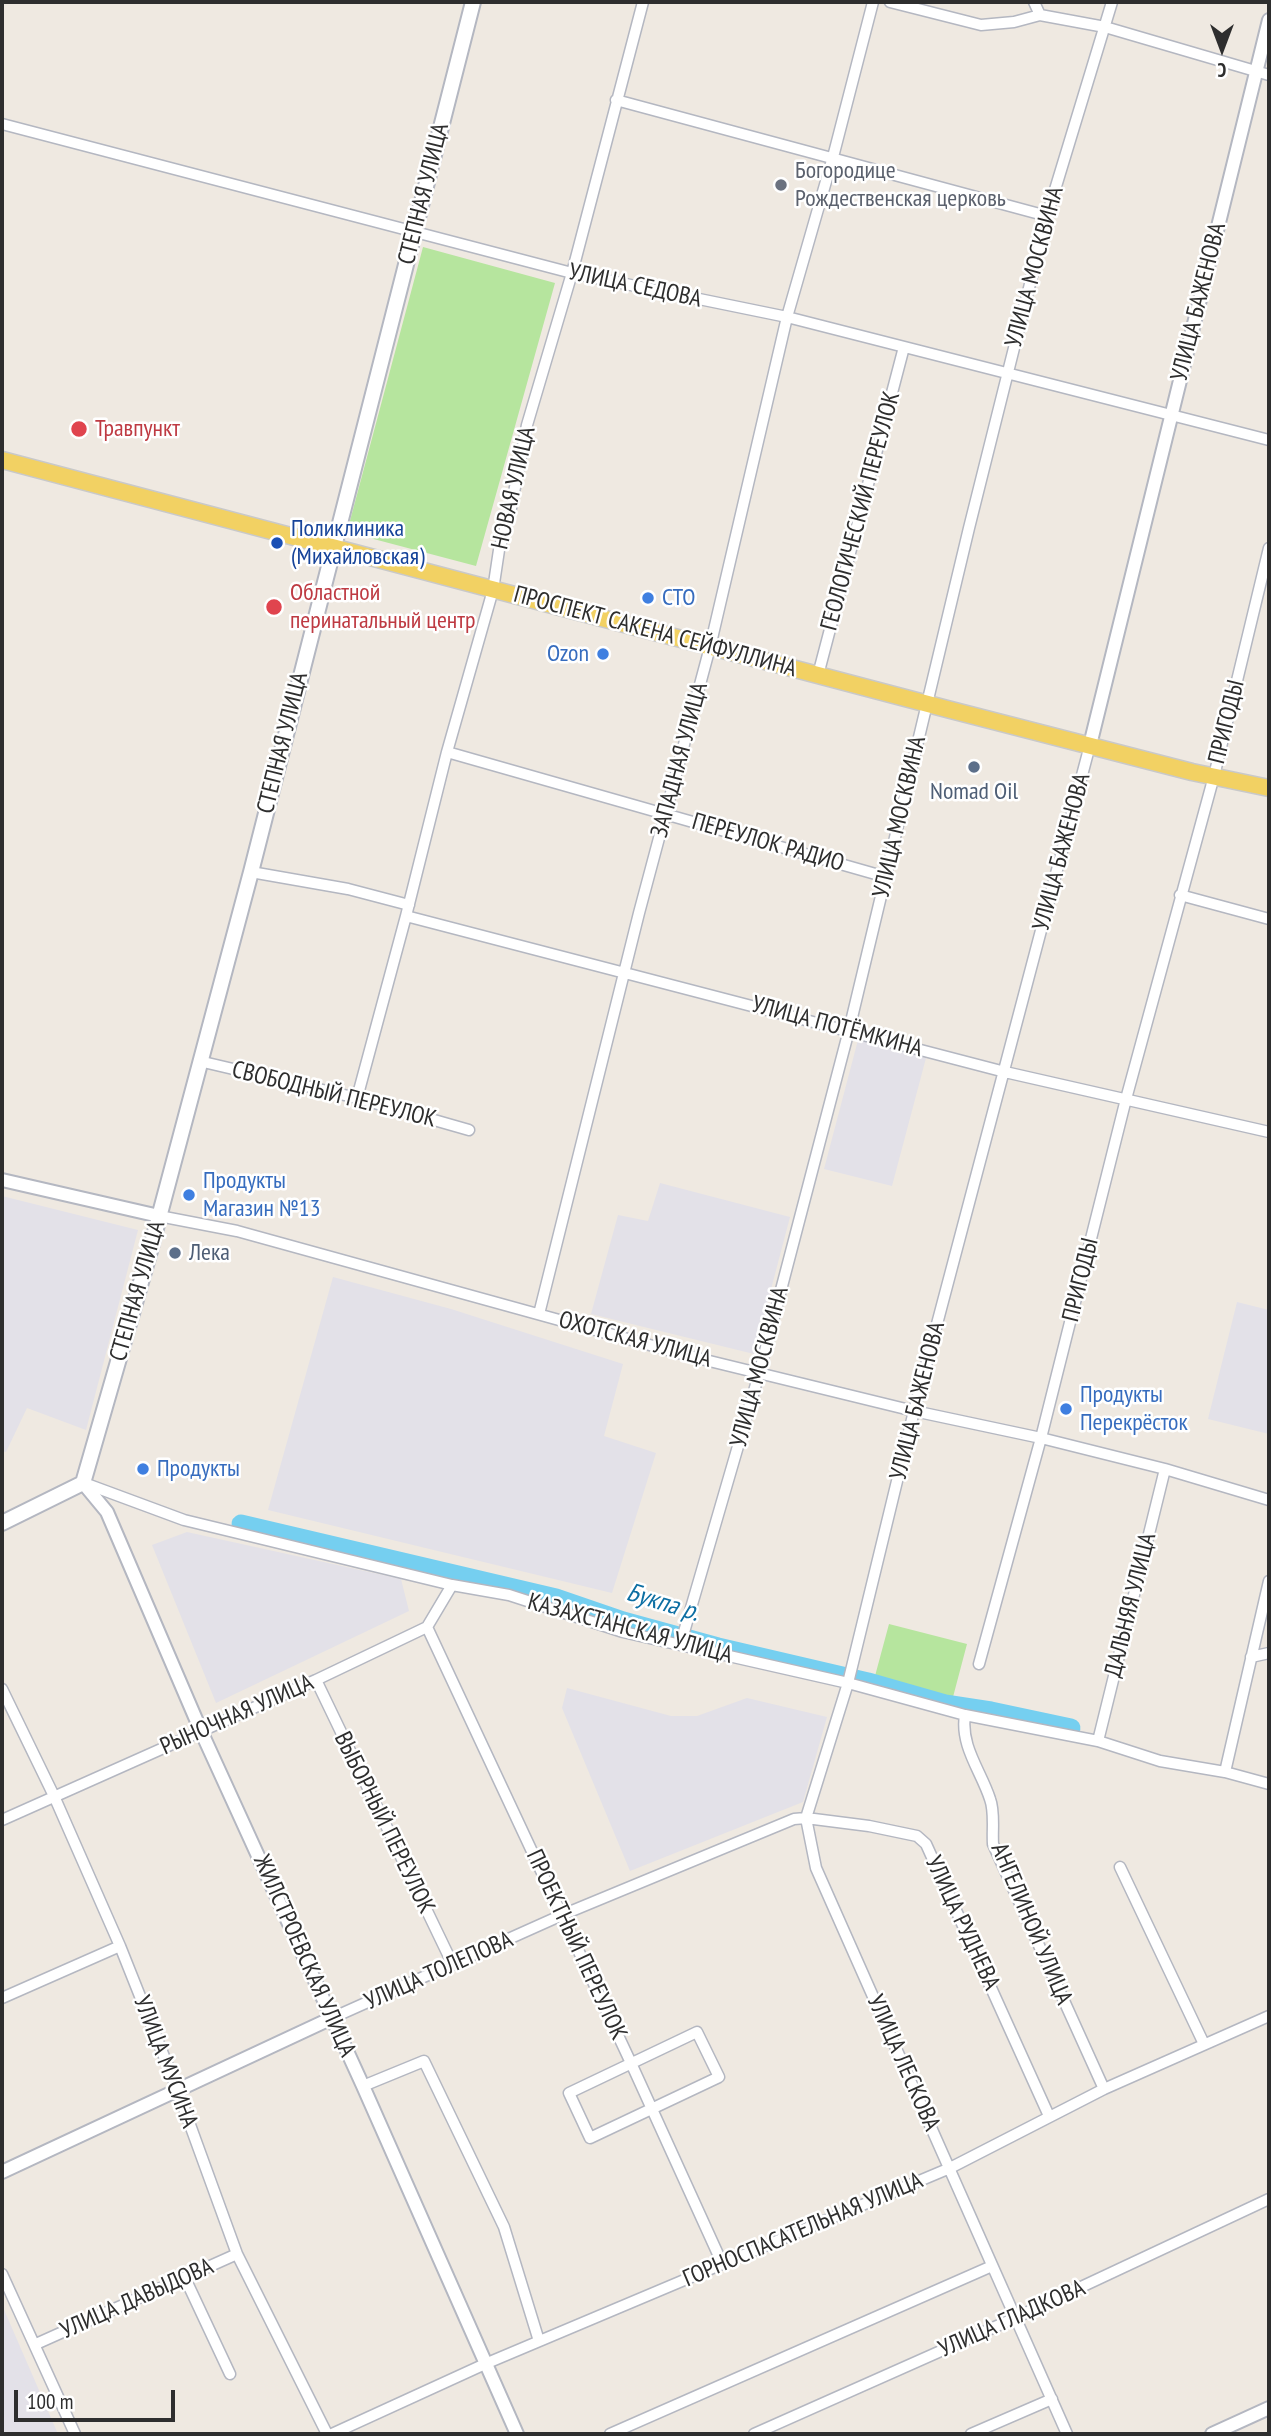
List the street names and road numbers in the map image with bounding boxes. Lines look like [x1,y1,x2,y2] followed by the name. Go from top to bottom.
[393,120,455,268] street label: СТЕПНАЯ УЛИЦА
[1000,183,1070,351] street label: УЛИЦА МОСКВИНА
[1165,220,1233,384] street label: УЛИЦА БАЖЕНОВА
[566,258,704,314] street label: УЛИЦА СЕДОВА
[815,388,907,634] street label: ГЕОЛОГИЧЕСКИЙ ПЕРЕУЛОК
[486,424,542,552] street label: НОВАЯ УЛИЦА
[510,580,800,684] street label: ПРОСПЕКТ САКЕНА СЕЙФУЛЛИНА
[252,669,314,817] street label: СТЕПНАЯ УЛИЦА
[1203,677,1251,767] street label: ПРИГОДЫ
[645,679,715,841] street label: ЗАПАДНАЯ УЛИЦА
[867,733,933,901] street label: УЛИЦА МОСКВИНА
[1027,770,1097,934] street label: УЛИЦА БАЖЕНОВА
[689,808,847,878] street label: ПЕРЕУЛОК РАДИО
[748,990,926,1064] street label: УЛИЦА ПОТЁМКИНА
[229,1056,439,1134] street label: СВОБОДНЫЙ ПЕРЕУЛОК
[104,1218,172,1364] street label: СТЕПНАЯ УЛИЦА
[1057,1235,1105,1325] street label: ПРИГОДЫ
[725,1283,795,1451] street label: УЛИЦА МОСКВИНА
[555,1306,715,1374] street label: ОХОТСКАЯ УЛИЦА
[884,1319,952,1483] street label: УЛИЦА БАЖЕНОВА
[1099,1530,1163,1680] street label: ДАЛЬНЯЯ УЛИЦА
[524,1588,736,1670] street label: КАЗАХСТАНСКАЯ УЛИЦА
[156,1668,318,1762] street label: РЫНОЧНАЯ УЛИЦА
[328,1727,440,1919] street label: ВЫБОРНЫЙ ПЕРЕУЛОК
[984,1839,1078,2009] street label: АНГЕЛИНОЙ УЛИЦА
[519,1845,633,2045] street label: ПРОЕКТНЫЙ ПЕРЕУЛОК
[247,1851,361,2061] street label: ЖИЛСТРОЕВСКАЯ УЛИЦА
[918,1851,1006,1995] street label: УЛИЦА РУДНЕВА
[360,1925,518,2017] street label: УЛИЦА ТОЛЕПОВА
[860,1990,946,2136] street label: УЛИЦА ЛЕСКОВА
[127,1992,203,2132] street label: УЛИЦА МУСИНА
[679,2166,927,2294] street label: ГОРНОСПАСАТЕЛЬНАЯ УЛИЦА
[56,2252,218,2346] street label: УЛИЦА ДАВЫДОВА
[934,2274,1090,2364] street label: УЛИЦА ГЛАДКОВА

